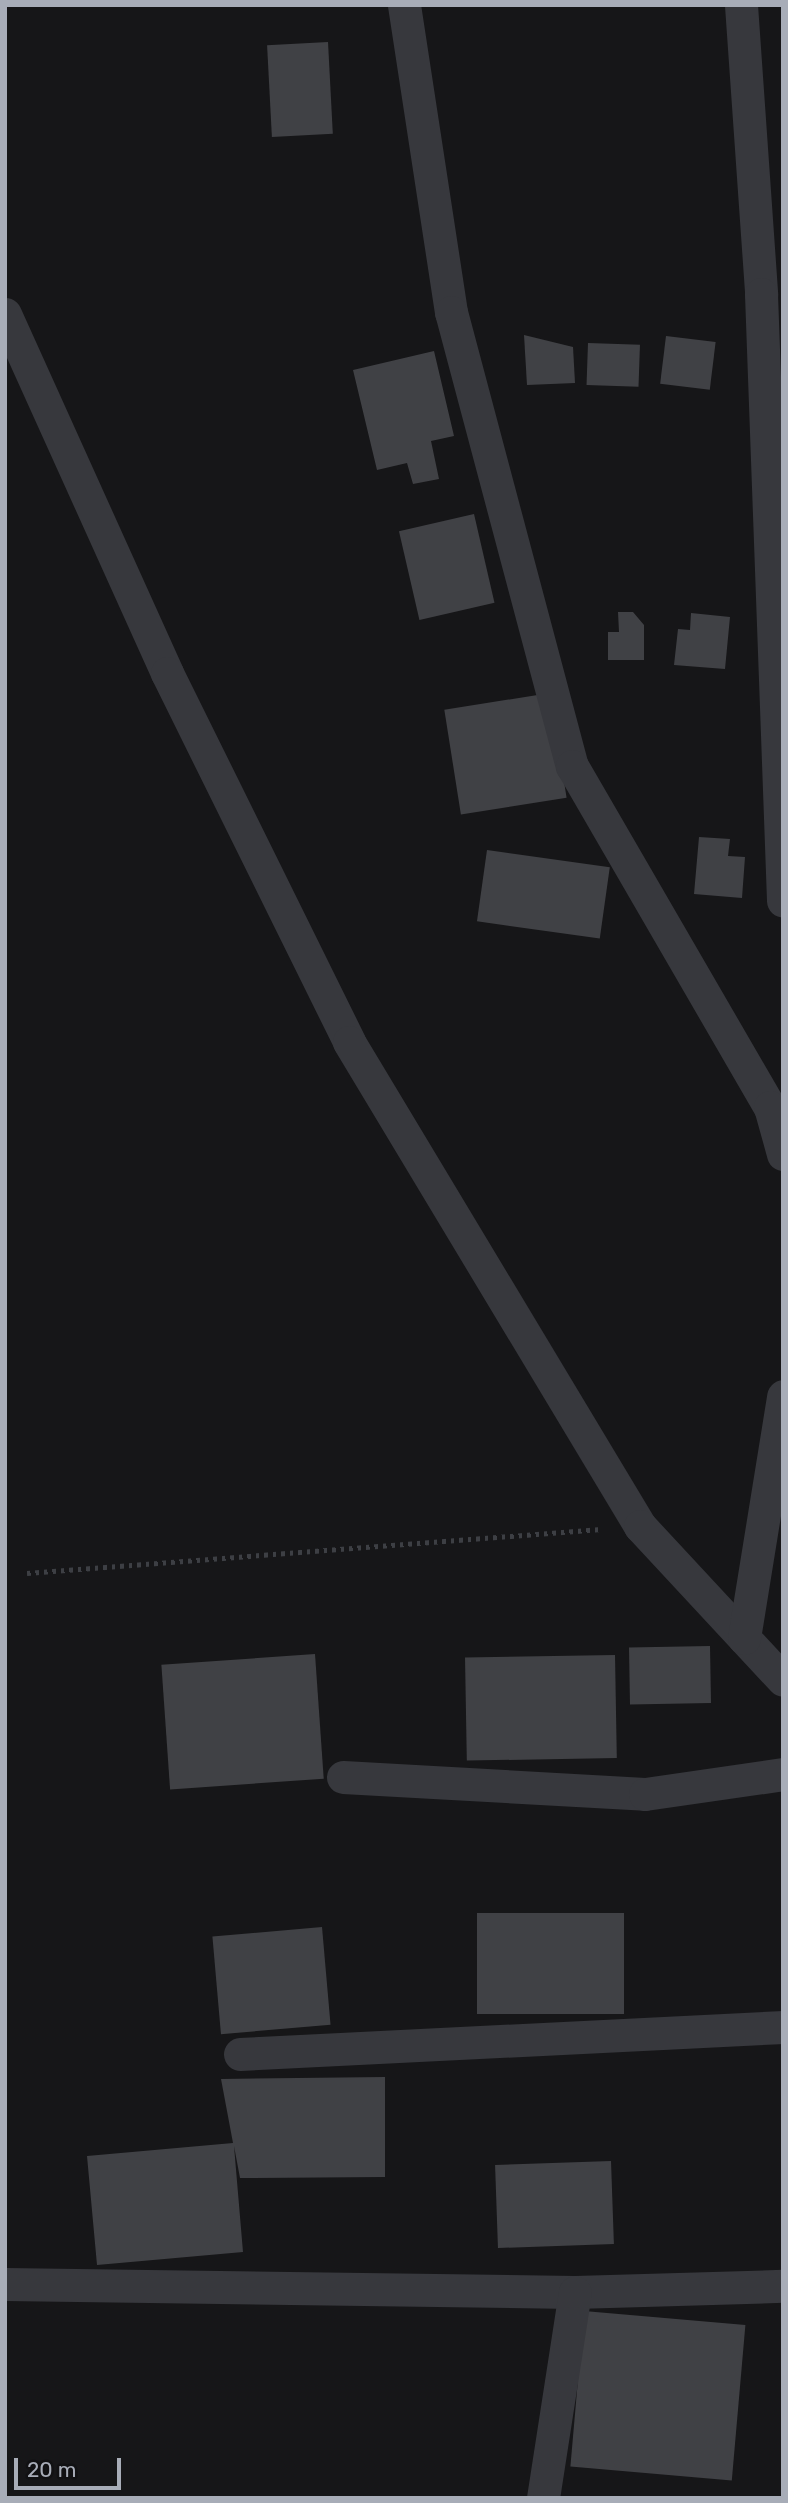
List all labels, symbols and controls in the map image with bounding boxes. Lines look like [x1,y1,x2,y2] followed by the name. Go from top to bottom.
[18,2444,124,2488] scale bar
[27,2457,76,2482] text: 20 m

